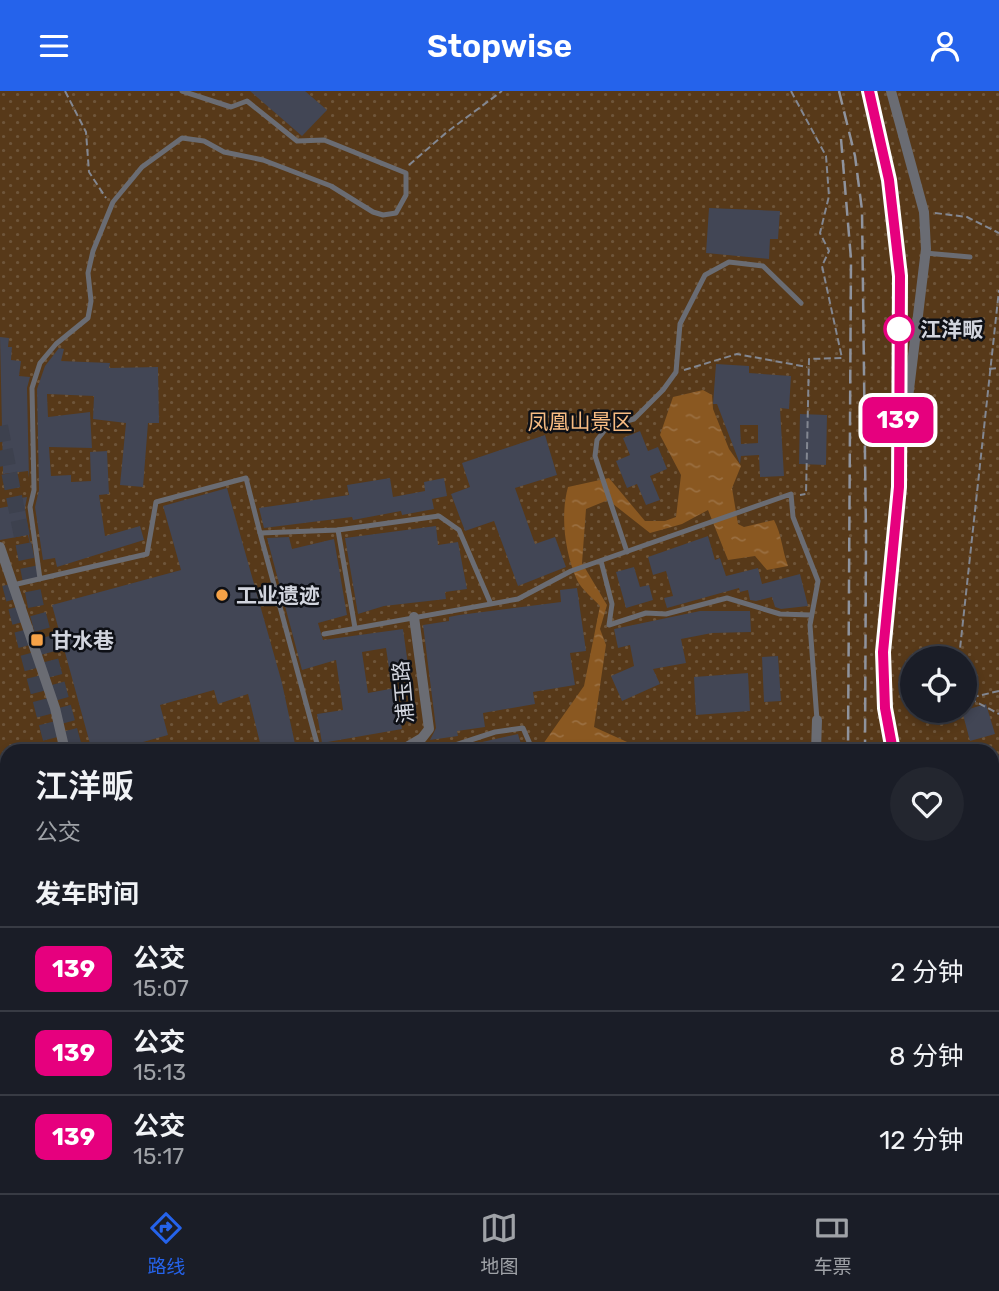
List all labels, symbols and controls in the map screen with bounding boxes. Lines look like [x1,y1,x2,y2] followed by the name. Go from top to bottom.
[35,27,73,65] icon: menu
[427,27,572,65] text: Stopwise
[926,27,964,65] icon: person
[884,314,914,344] marker: 江洋畈
[920,317,983,342] place label: 江洋畈
[858,397,938,443] line badge: 139
[876,406,920,434] text: 139
[528,409,633,434] park label: 凤凰山景区
[236,583,320,608] place label: 工业遗迹
[214,587,230,603] marker: 工业遗迹
[51,628,114,653] place label: 甘水巷
[29,632,45,648] marker: 甘水巷
[900,646,977,723] map controls
[900,646,977,723] button: locate
[388,660,418,724] street label: 浦玉路
[35,767,134,806] text: 江洋畈
[890,767,964,841] button: heart
[35,818,81,846] text: 公交
[35,879,139,910] text: 发车时间
[133,943,185,974] text: 公交
[52,955,95,983] text: 139
[890,957,964,988] text: 2 分钟
[133,974,189,1002] text: 15:07
[133,1027,185,1058] text: 公交
[52,1039,95,1067] text: 139
[889,1041,964,1072] text: 8 分钟
[133,1058,186,1086] text: 15:13
[133,1111,185,1142] text: 公交
[52,1123,95,1151] text: 139
[879,1125,964,1156] text: 12 分钟
[133,1142,184,1170] text: 15:17
[147,1209,186,1278] tab: 路线
[480,1209,519,1278] tab: 地图
[813,1209,852,1278] tab: 车票

